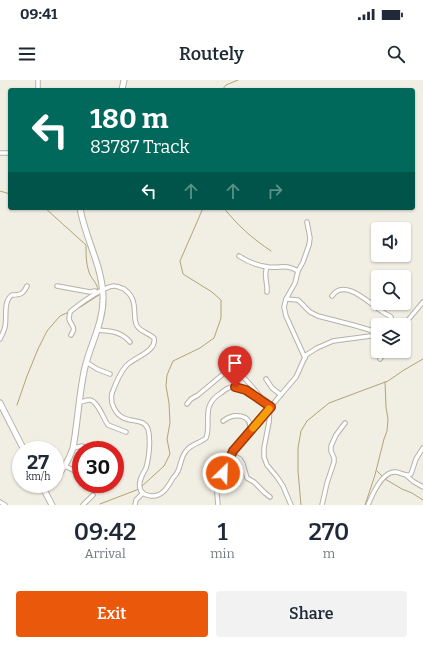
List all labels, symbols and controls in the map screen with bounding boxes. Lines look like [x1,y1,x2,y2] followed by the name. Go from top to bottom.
[20,5,58,23] text: 09:41
[16,43,38,65] icon: menu
[179,43,244,65] text: Routely
[385,43,407,65] icon: search
[90,102,168,135] text: 180 m
[24,104,76,156] icon: left
[90,136,189,158] text: 83787 Track
[138,180,160,202] icon: left
[180,180,202,202] icon: ahead
[222,180,244,202] icon: ahead
[264,180,286,202] icon: right
[371,222,411,358] map controls
[371,222,411,262] button: sound
[371,270,411,310] button: search
[371,318,411,358] button: layers
[218,346,252,387] pin
[224,352,246,374] icon: arrive
[72,441,124,493] speed limit sign: 30
[27,450,49,474] text: 27
[202,452,244,494] position arrow
[26,471,50,483] text: km/h
[74,518,136,546] text: 09:42
[217,518,228,546] text: 1
[309,518,349,546] text: 270
[85,546,126,561] text: Arrival
[210,546,235,561] text: min
[323,546,335,561] text: m
[16,591,208,637] button: Exit
[216,591,407,637] button: Share

